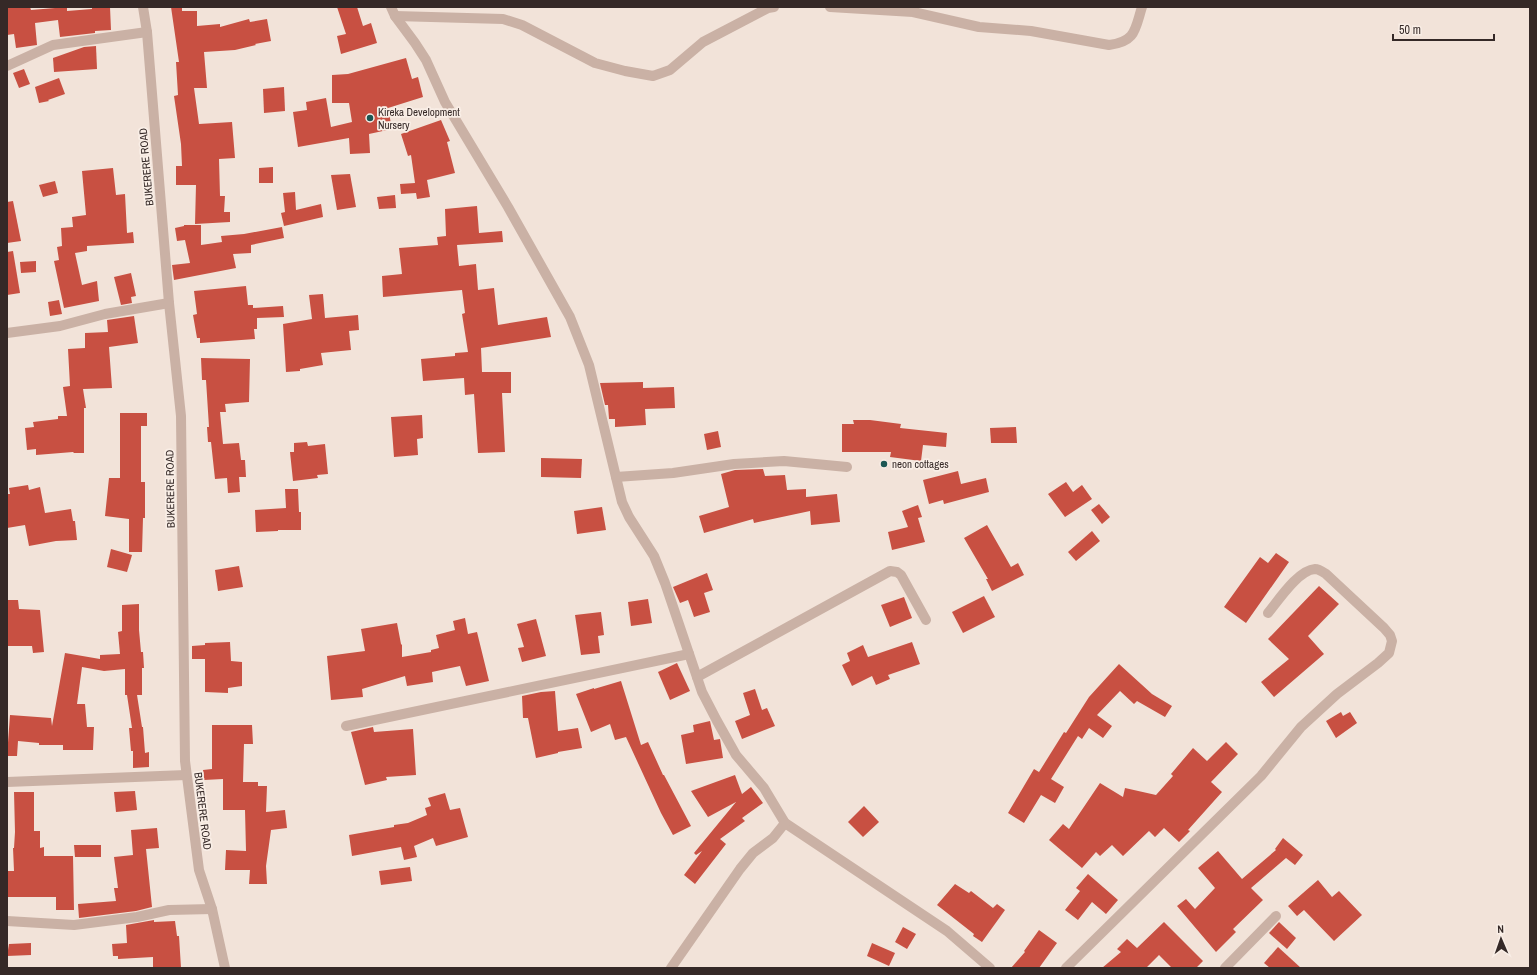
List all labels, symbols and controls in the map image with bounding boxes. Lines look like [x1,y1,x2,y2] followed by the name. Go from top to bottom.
[1393,16,1494,42] scale bar
[1399,22,1421,38] text: 50 m
[378,105,460,132] place label: Kireka Development Nursery
[365,113,375,123] marker: Kireka Development Nursery
[136,127,156,207] street label: BUKERERE ROAD
[162,450,178,528] street label: BUKERERE ROAD
[892,457,949,471] place label: neon cottages
[879,459,889,469] marker: neon cottages
[191,771,215,851] street label: BUKERERE ROAD
[1481,919,1521,959] north arrow
[1497,922,1504,936] text: N

